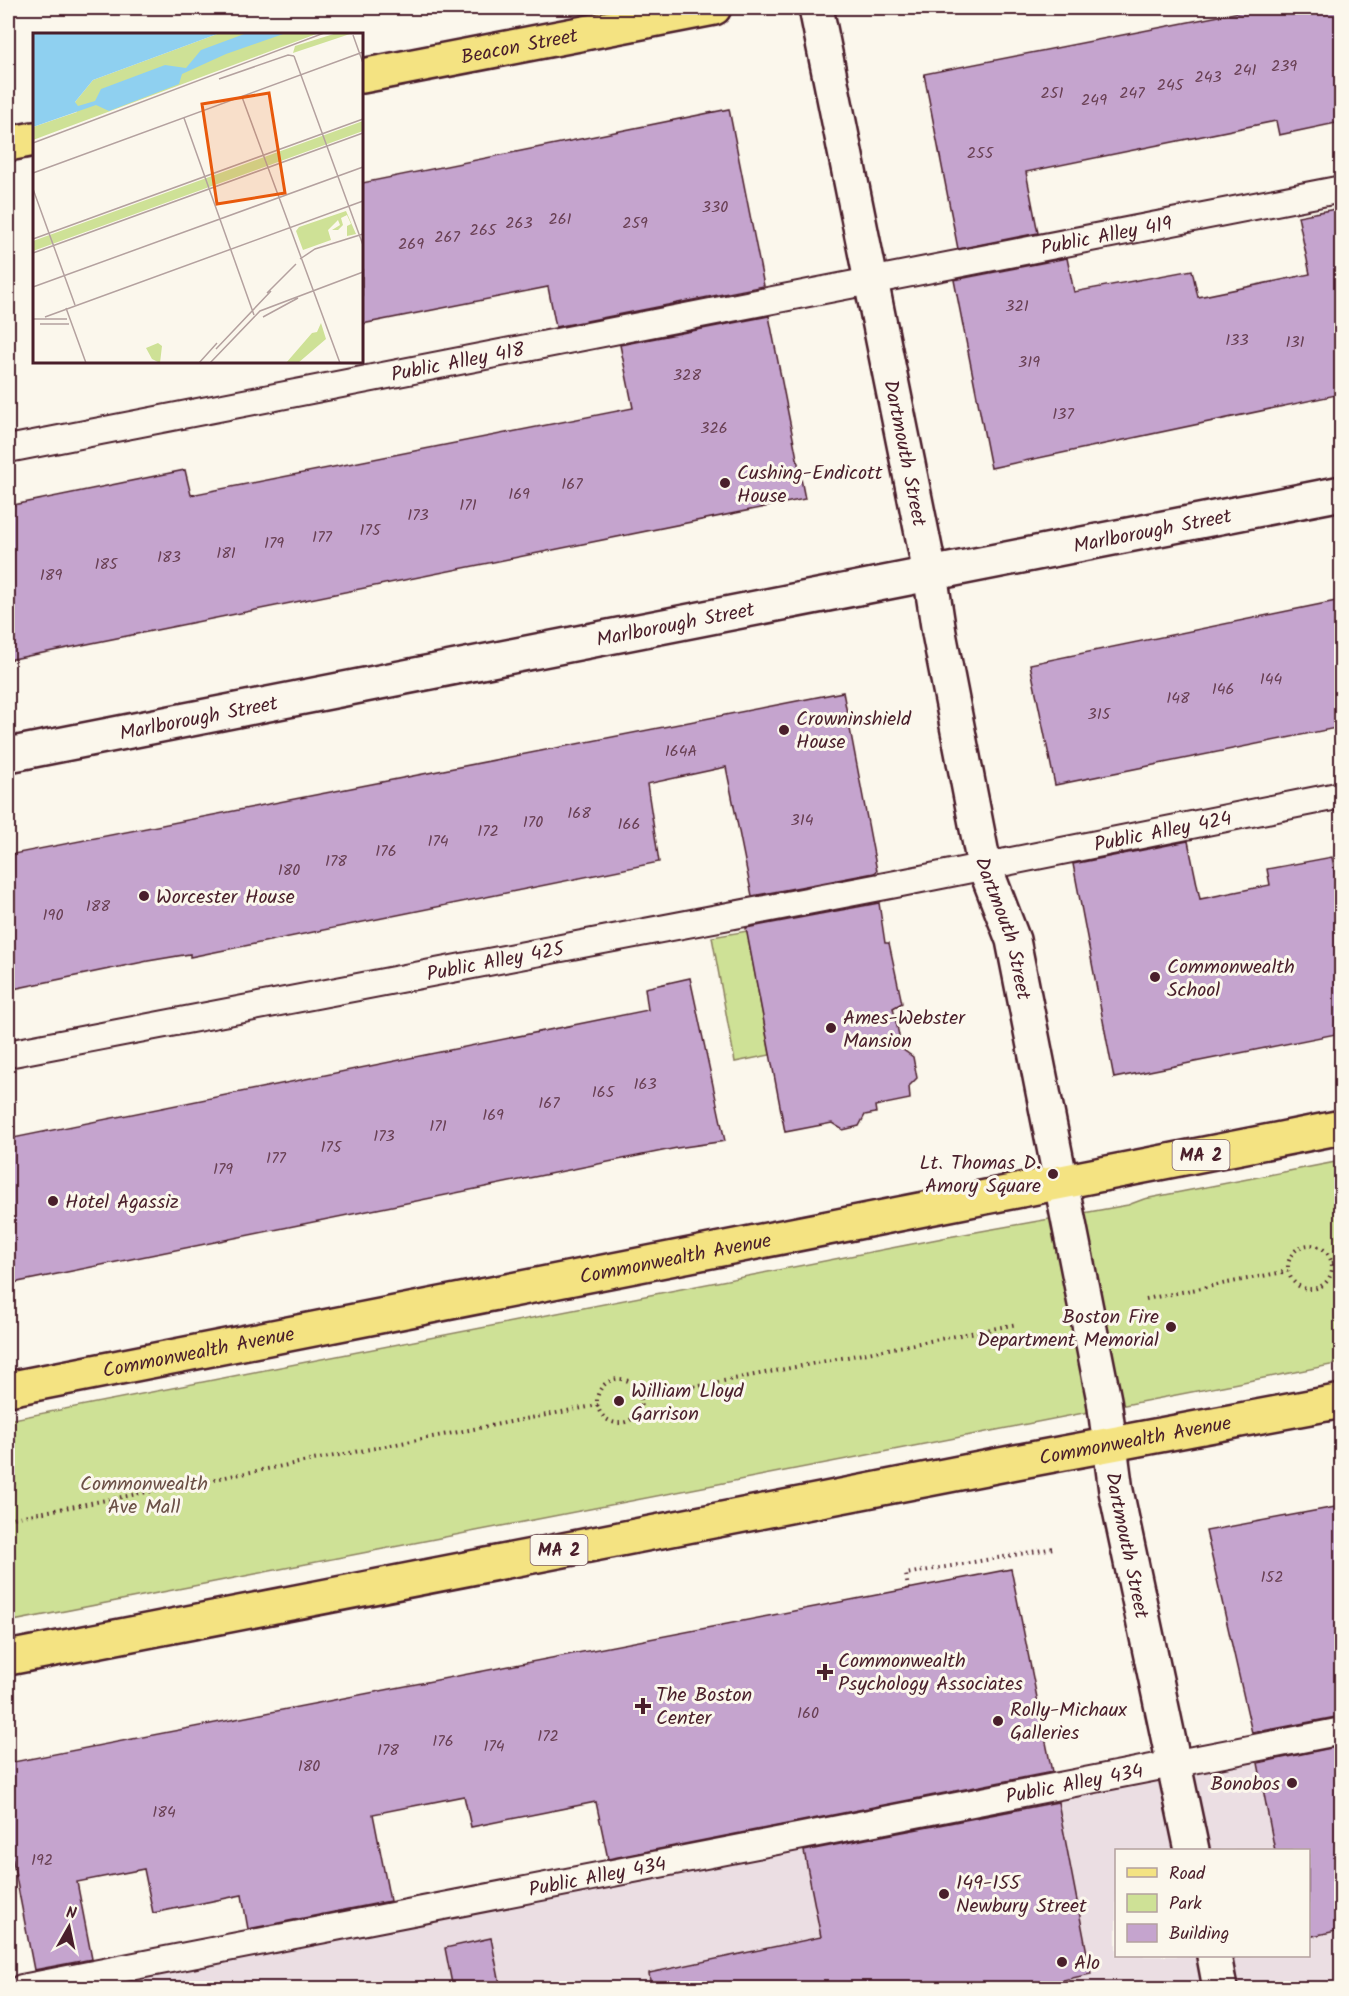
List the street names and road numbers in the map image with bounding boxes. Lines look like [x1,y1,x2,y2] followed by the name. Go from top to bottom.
[458,21,581,75] street label: Beacon Street
[1038,208,1175,265] street label: Public Alley 419
[388,335,528,392] street label: Public Alley 418
[873,377,934,530] street label: Dartmouth Street
[1071,501,1235,563] street label: Marlborough Street
[594,595,758,657] street label: Marlborough Street
[117,688,281,751] street label: Marlborough Street
[1091,803,1235,862] street label: Public Alley 424
[965,855,1039,1003] street label: Dartmouth Street
[424,934,568,992] street label: Public Alley 425
[1172,1140,1230,1170] road number: MA 2
[577,1225,774,1294] street label: Commonwealth Avenue
[100,1319,297,1388] street label: Commonwealth Avenue
[1037,1408,1234,1475] street label: Commonwealth Avenue
[1096,1471,1157,1622] street label: Dartmouth Street
[530,1535,588,1565] road number: MA 2
[1003,1756,1146,1814] street label: Public Alley 434
[526,1849,669,1907] street label: Public Alley 434

